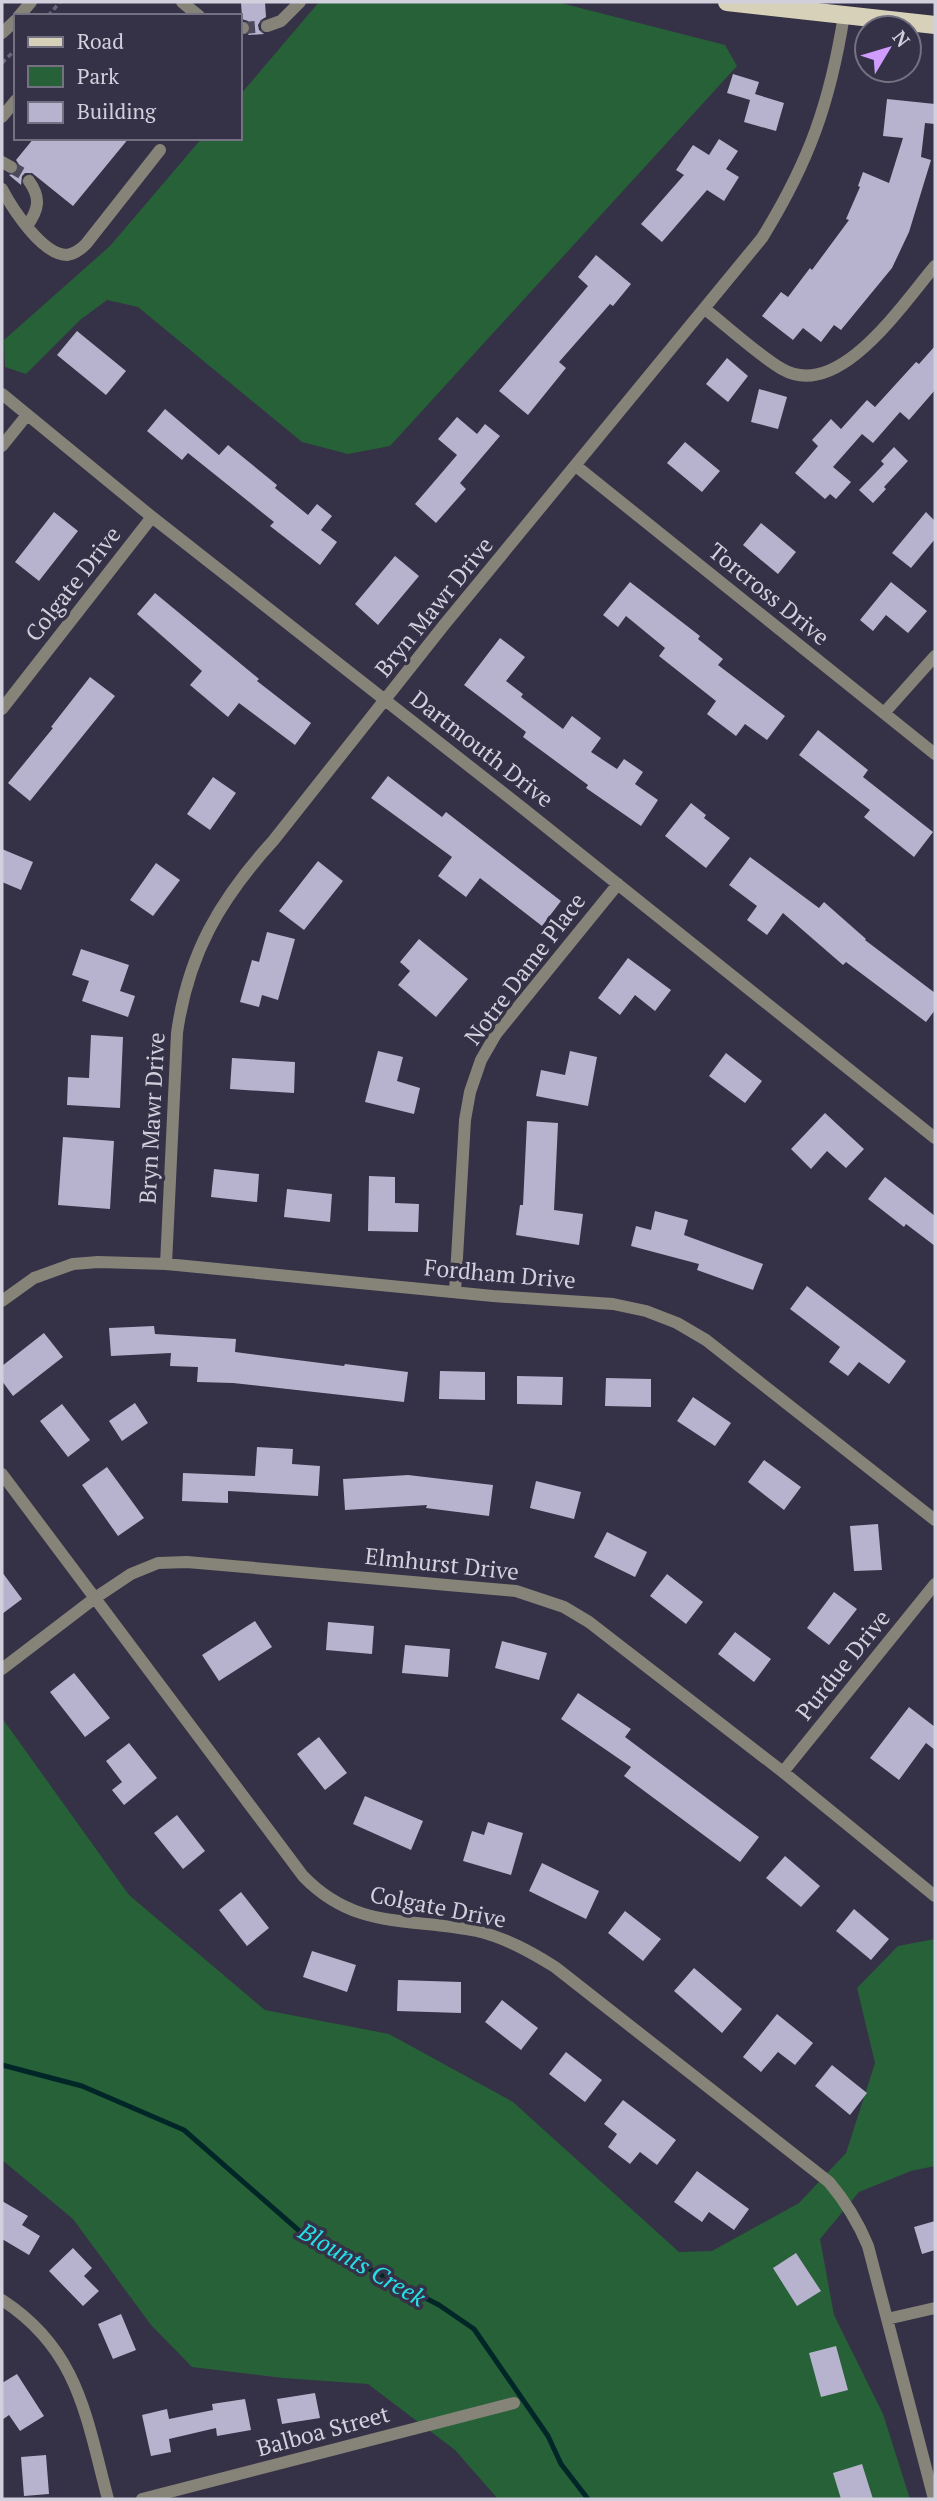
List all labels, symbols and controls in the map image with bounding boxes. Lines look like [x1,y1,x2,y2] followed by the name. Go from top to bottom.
[14,14,242,140] legend
[853,14,923,84] north arrow
[888,25,916,52] text: N
[77,27,124,55] text: Road
[77,62,119,90] text: Park
[77,97,157,125] text: Building
[18,520,127,648] street label: Colgate Drive
[368,530,500,683] street label: Bryn Mawr Drive
[702,535,836,652] street label: Torcross Drive
[404,683,560,814] street label: Dartmouth Drive
[457,886,592,1051] street label: Notre Dame Place
[132,1031,171,1205] street label: Bryn Mawr Drive
[423,1251,577,1296] street label: Fordham Drive
[364,1540,521,1587] street label: Elmhurst Drive
[788,1603,897,1726] street label: Purdue Drive
[367,1878,509,1935] street label: Colgate Drive
[292,2214,432,2314] water label: Blounts Creek
[253,2398,393,2463] street label: Balboa Street

